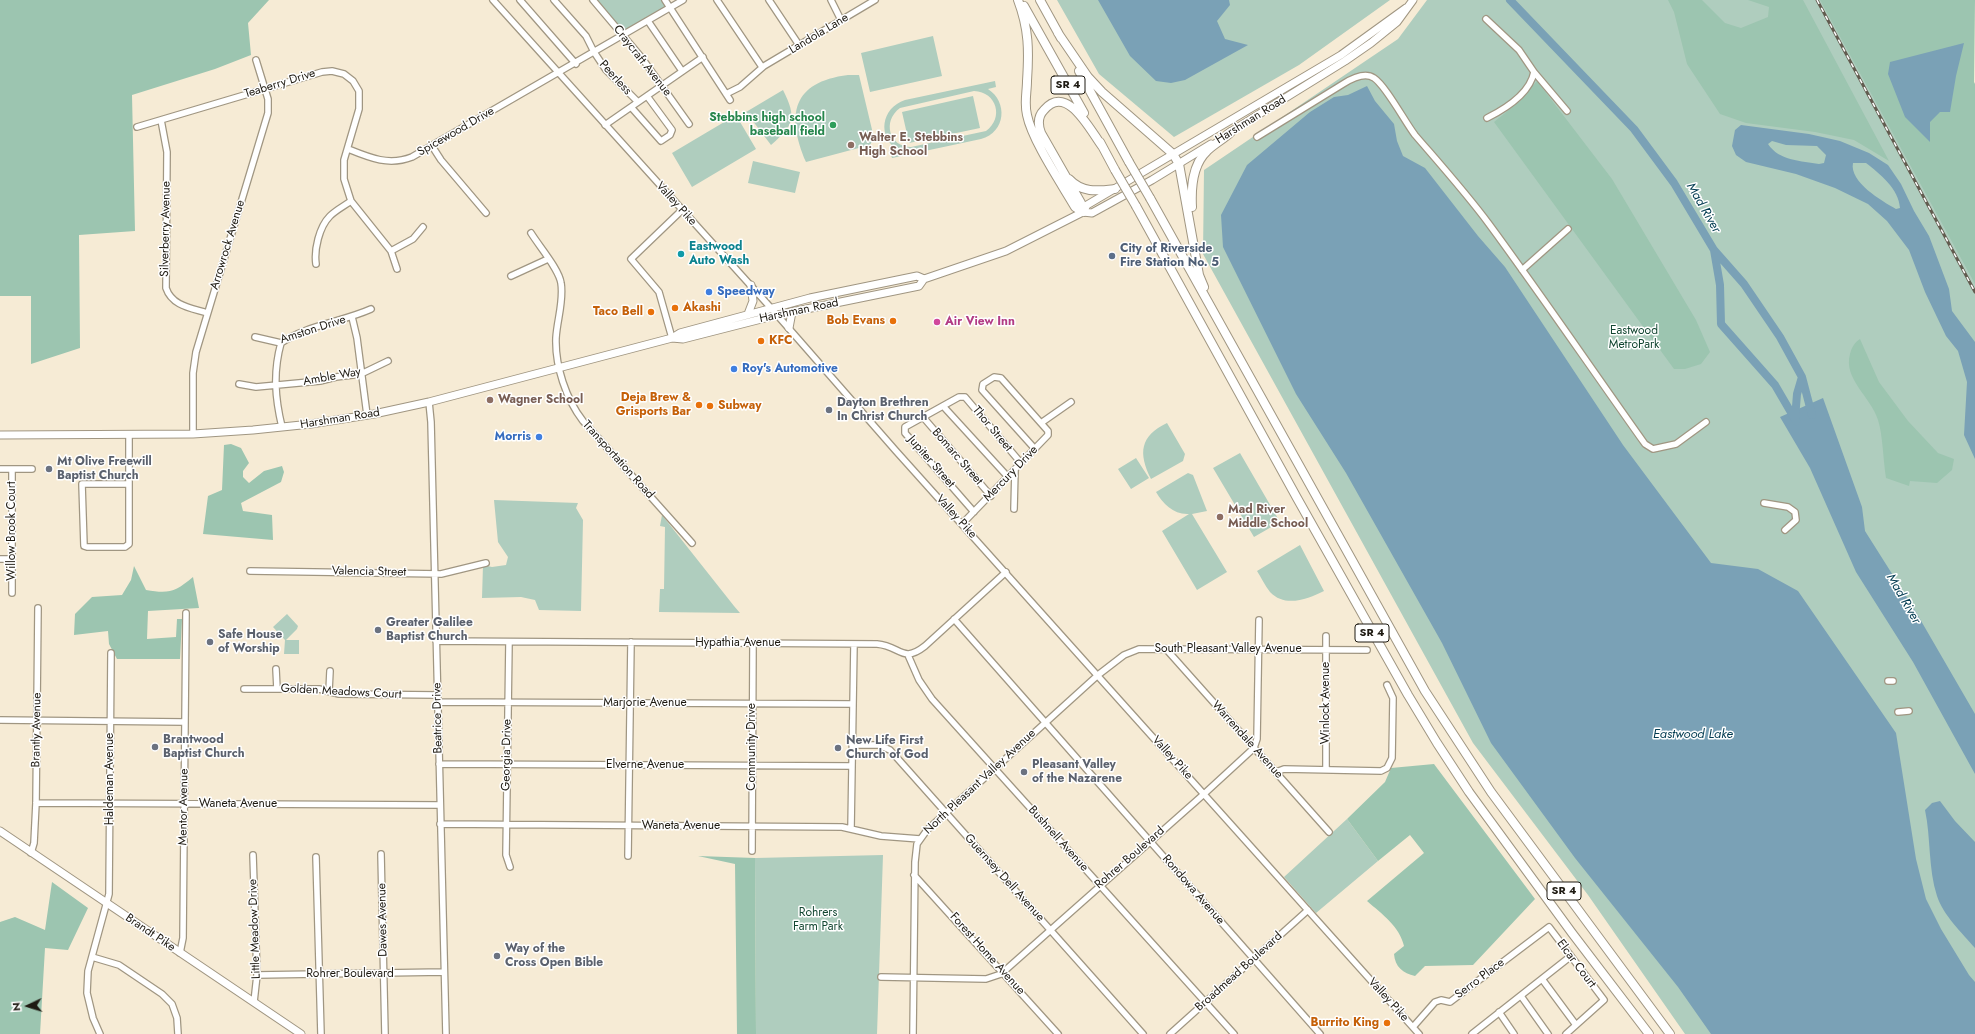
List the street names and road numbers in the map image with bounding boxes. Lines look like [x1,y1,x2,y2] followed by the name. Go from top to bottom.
[787,11,851,57] street label: Landola Lane
[610,23,674,99] street label: Craycraft Avenue
[596,58,634,98] street label: Peerless
[243,66,317,102] street label: Teaberry Drive
[1051,76,1085,94] road number: SR 4
[1213,93,1289,147] street label: Harshman Road
[415,104,497,160] street label: Spicewood Drive
[653,179,699,229] street label: Valley Pike
[158,181,174,277] street label: Silverberry Avenue
[208,198,248,292] street label: Arrowrock Avenue
[758,296,840,326] street label: Harshman Road
[278,313,348,347] street label: Amston Drive
[302,365,362,389] street label: Amble Way
[969,403,1015,455] street label: Thor Street
[299,406,381,432] street label: Harshman Road
[579,418,657,502] street label: Transportation Road
[929,426,985,488] street label: Bomarc Street
[904,433,958,491] street label: Jupiter Street
[981,443,1041,505] street label: Mercury Drive
[5,481,19,581] street label: Willow Brook Court
[933,492,979,542] street label: Valley Pike
[332,564,406,580] street label: Valencia Street
[1355,624,1389,642] road number: SR 4
[695,636,781,650] street label: Hypathia Avenue
[1154,642,1302,656] street label: South Pleasant Valley Avenue
[1319,662,1333,744] street label: Winlock Avenue
[280,682,402,702] street label: Golden Meadows Court
[430,682,446,754] street label: Beatrice Drive
[29,692,45,768] street label: Brantly Avenue
[603,696,687,710] street label: Marjorie Avenue
[1208,698,1286,782] street label: Warrendale Avenue
[745,703,759,791] street label: Community Drive
[499,719,515,791] street label: Georgia Drive
[921,726,1039,838] street label: North Pleasant Valley Avenue
[103,733,117,825] street label: Haldeman Avenue
[1149,733,1195,783] street label: Valley Pike
[606,758,684,772] street label: Elverne Avenue
[176,769,192,845] street label: Mentor Avenue
[199,797,277,811] street label: Waneta Avenue
[1025,803,1091,875] street label: Bushnell Avenue
[642,819,720,833] street label: Waneta Avenue
[1092,824,1168,892] street label: Rohrer Boulevard
[961,831,1047,925] street label: Guernsey Dell Avenue
[1159,852,1227,928] street label: Rondowa Avenue
[246,879,264,979] street label: Little Meadow Drive
[1547,882,1581,900] road number: SR 4
[375,883,391,957] street label: Dawes Avenue
[946,910,1028,998] street label: Forest Home Avenue
[122,911,178,955] street label: Brandt Pike
[1193,929,1285,1015] street label: Broadmead Boulevard
[1553,937,1599,991] street label: Elcar Court
[1453,956,1507,1002] street label: Serro Place
[306,967,394,981] street label: Rohrer Boulevard
[1365,975,1411,1025] street label: Valley Pike

